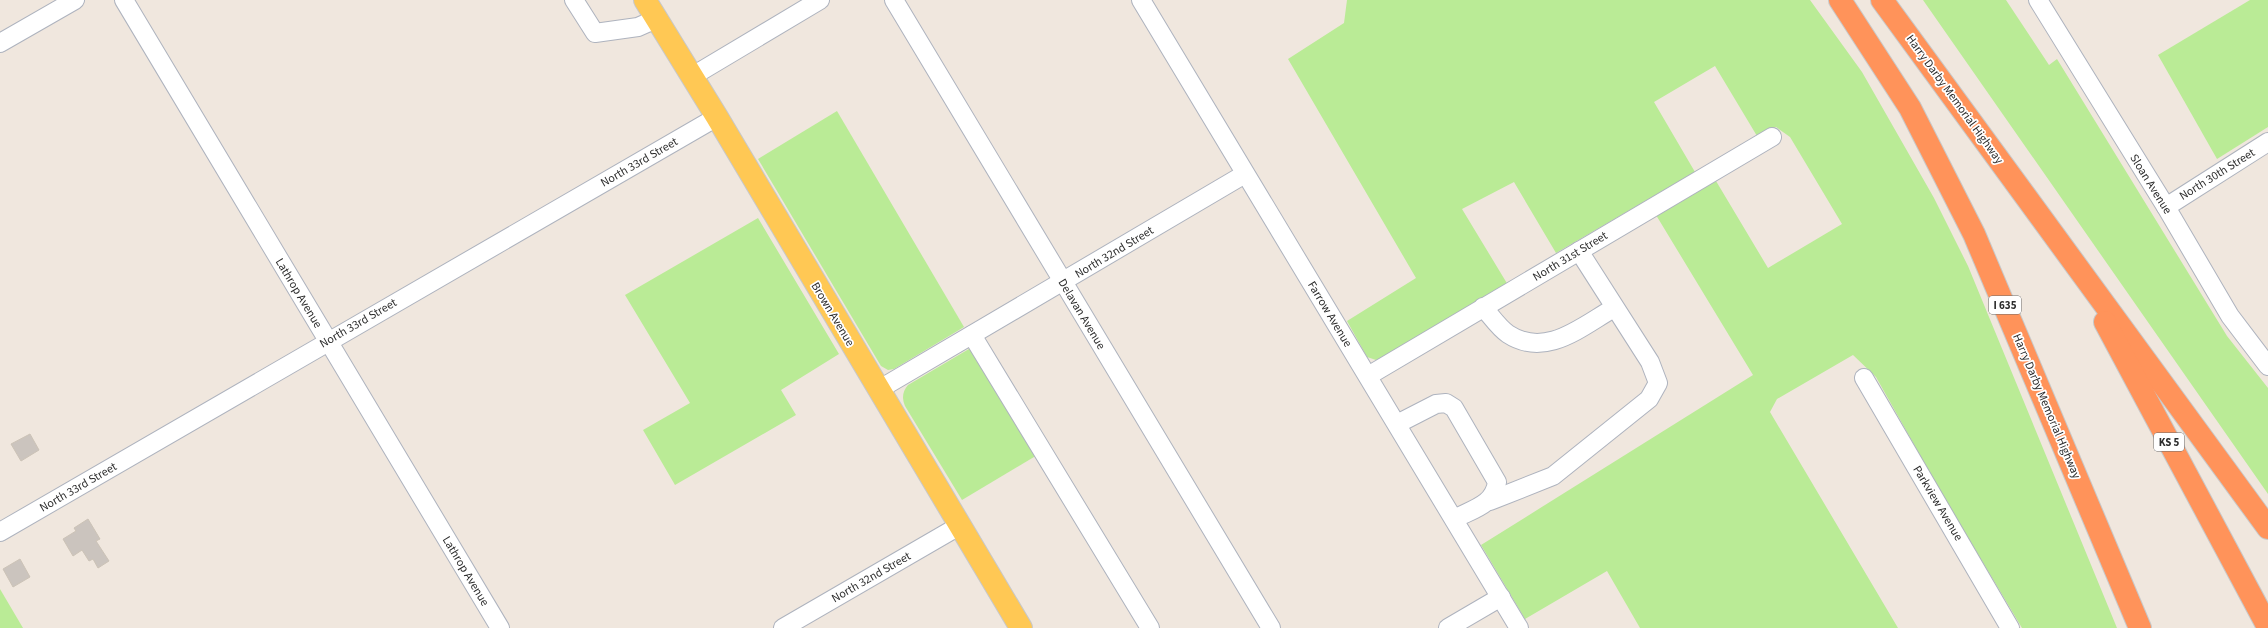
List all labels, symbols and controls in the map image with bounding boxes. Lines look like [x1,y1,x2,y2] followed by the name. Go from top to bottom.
[1902,31,2008,168] street label: Harry Darby Memorial Highway
[598,133,681,191] street label: North 33rd Street
[2176,144,2258,205] street label: North 30th Street
[2125,151,2176,218] street label: Sloan Avenue
[1072,222,1157,283] street label: North 32nd Street
[1530,227,1611,286] street label: North 31st Street
[271,255,326,331] street label: Lathrop Avenue
[1054,276,1109,353] street label: Delavan Avenue
[1303,278,1356,350] street label: Farrow Avenue
[807,279,858,350] street label: Brown Avenue
[317,294,400,352] street label: North 33rd Street
[1989,296,2021,314] road number: I 635
[2008,331,2085,482] street label: Harry Darby Memorial Highway
[2154,433,2184,451] road number: KS 5
[37,458,120,516] street label: North 33rd Street
[1908,462,1967,544] street label: Parkview Avenue
[438,533,493,609] street label: Lathrop Avenue
[828,548,914,607] street label: North 32nd Street

